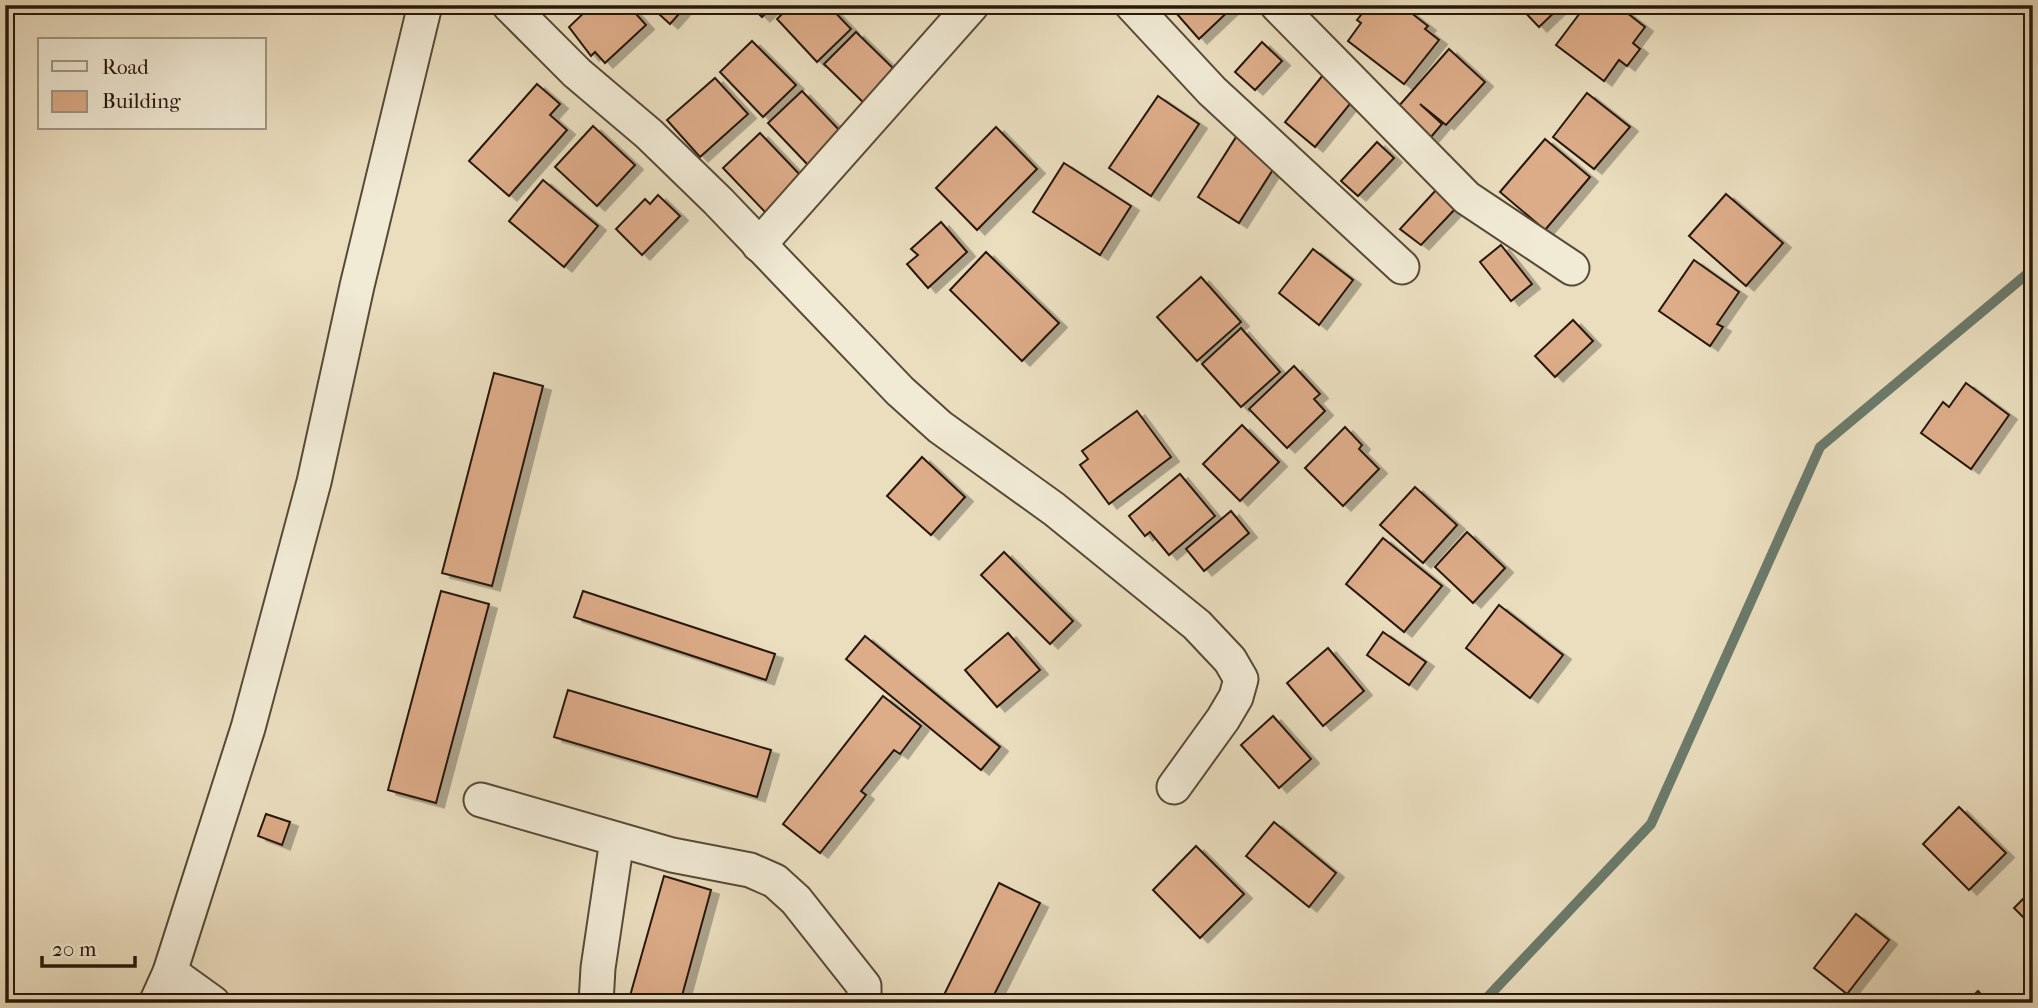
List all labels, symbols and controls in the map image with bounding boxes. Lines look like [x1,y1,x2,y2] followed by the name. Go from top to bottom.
[38,38,266,130] legend
[102,55,149,79] text: Road
[102,89,181,113] text: Building
[42,924,135,968] scale bar
[52,937,97,961] text: 20 m

